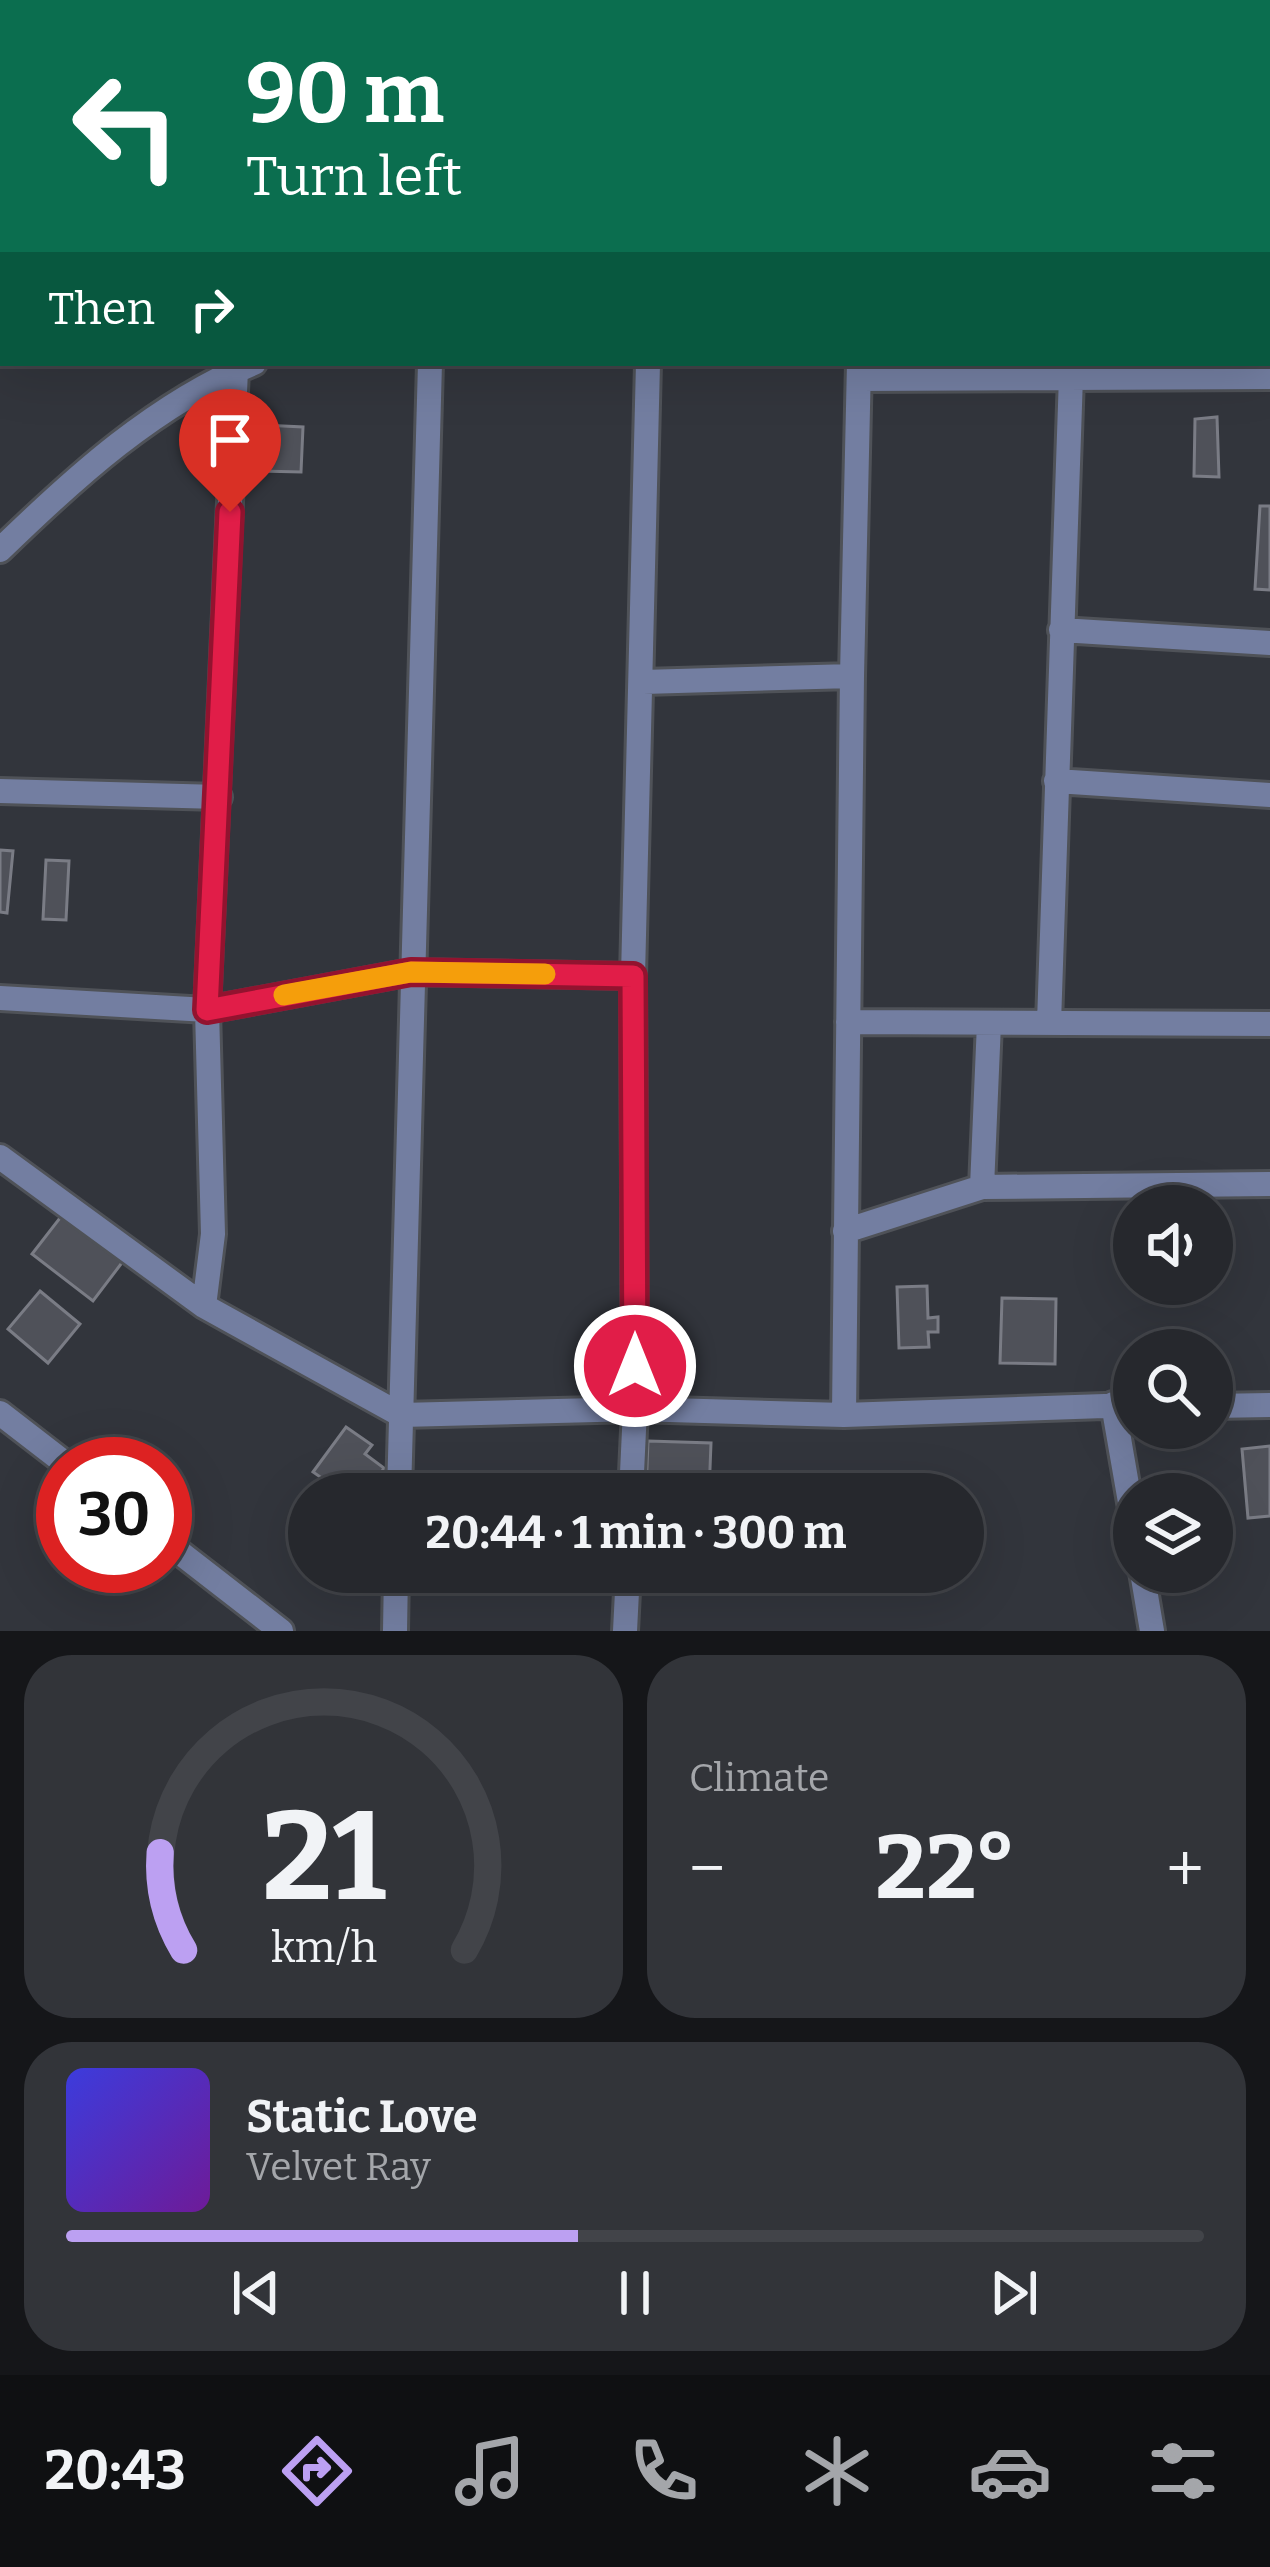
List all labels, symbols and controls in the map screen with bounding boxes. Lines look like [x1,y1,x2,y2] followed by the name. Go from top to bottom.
[246,43,444,144] text: 90 m
[48,48,204,204] icon: left
[246,145,462,209] text: Turn left
[179,276,245,342] icon: right
[48,282,155,336] text: Then
[179,389,281,512] pin
[197,407,263,473] icon: arrive
[1113,1185,1233,1593] map controls
[1113,1185,1233,1305] button: sound
[572,1303,698,1429] position arrow
[1113,1329,1233,1449] button: search
[36,1437,192,1593] speed limit sign: 30
[1113,1473,1233,1593] button: layers
[426,1506,846,1560] text: 20:44 · 1 min · 300 m
[689,1755,829,1801] text: Climate
[261,1782,386,1932] text: 21
[875,1814,1016,1922] text: 22°
[689,1829,725,1908] text: −
[1166,1829,1204,1908] text: +
[270,1921,377,1972] text: km/h
[246,2090,478,2144] text: Static Love
[246,2144,431,2190] text: Velvet Ray
[223,2260,289,2326] icon: previous
[602,2260,668,2326] icon: pause
[981,2260,1047,2326] icon: next
[275,2429,359,2513] icon: directions
[448,2429,532,2513] icon: music
[622,2429,706,2513] icon: phone
[795,2429,879,2513] icon: climate
[968,2429,1052,2513] icon: car
[1141,2429,1225,2513] icon: filters
[45,2439,186,2503] text: 20:43

